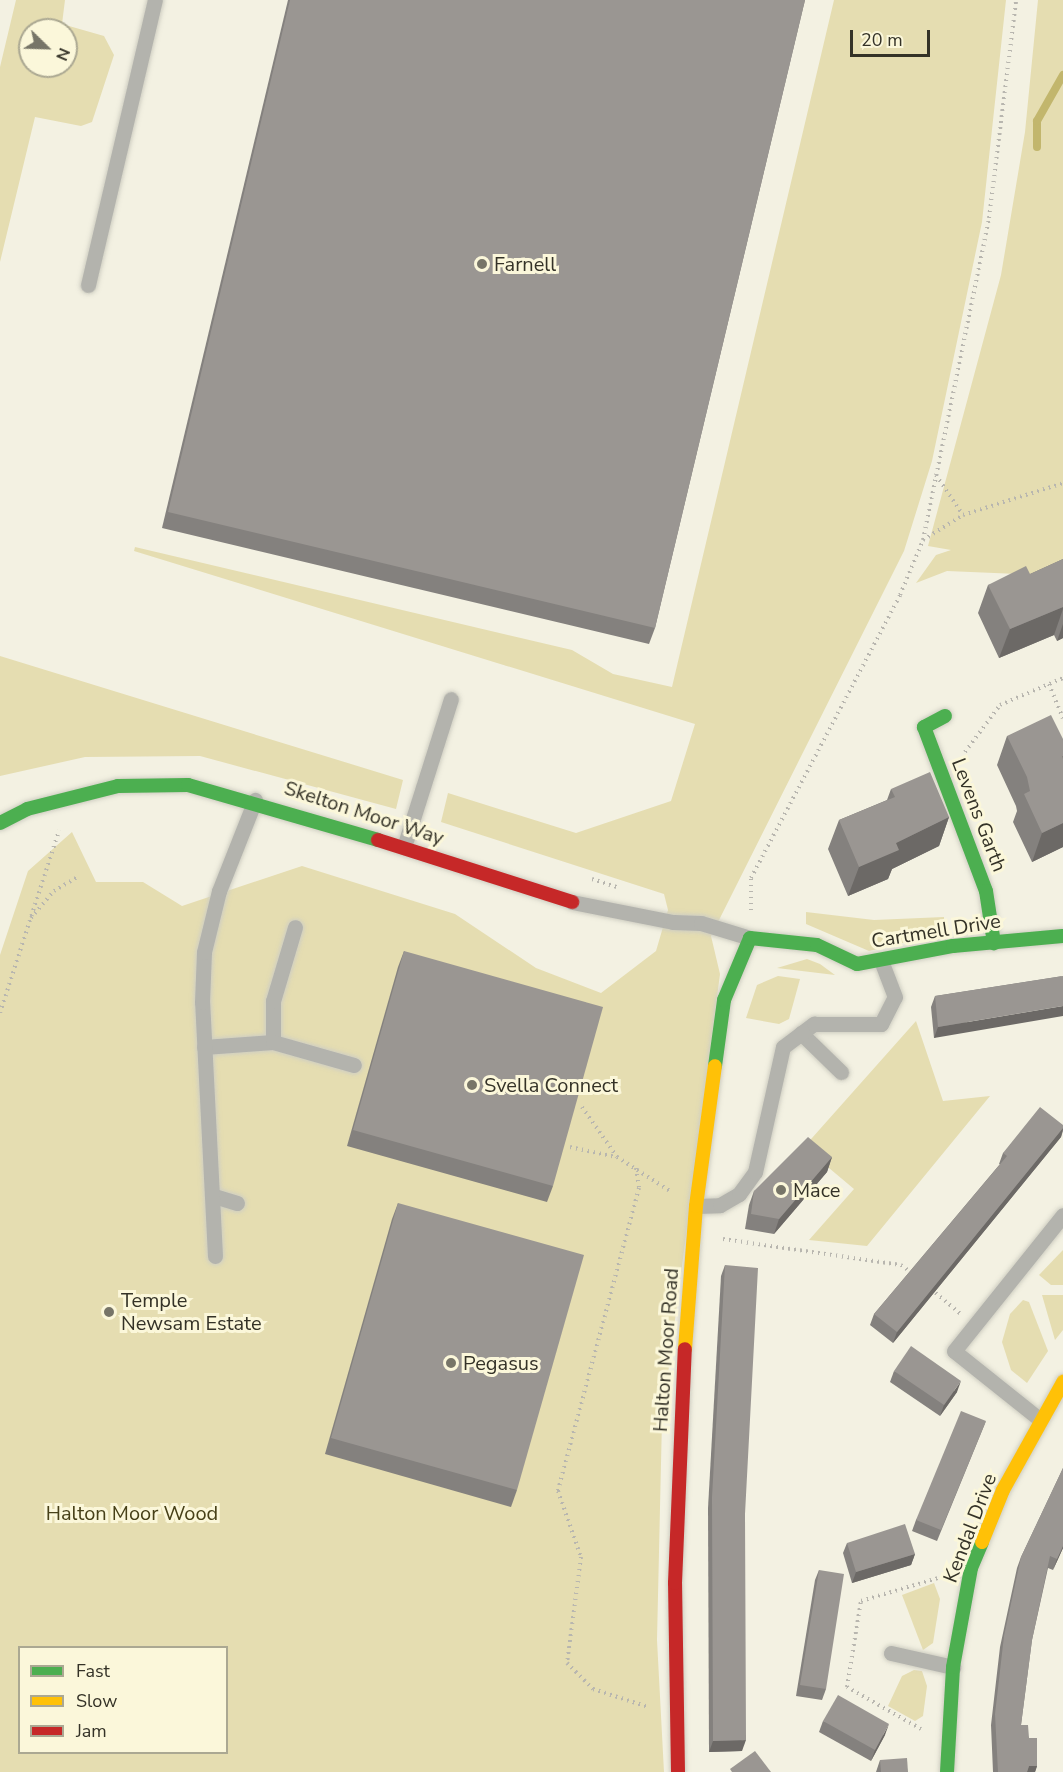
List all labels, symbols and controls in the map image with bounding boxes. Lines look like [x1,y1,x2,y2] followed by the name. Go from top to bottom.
[18,18,78,78] north arrow
[853,18,932,56] scale bar
[861,28,903,52] text: 20 m
[50,44,75,64] text: N
[494,252,556,276] place label: Farnell
[475,257,489,271] marker: Farnell
[946,755,1012,875] street label: Levens Garth
[281,776,447,850] street label: Skelton Moor Way
[870,909,1002,953] street label: Cartmell Drive
[484,1073,618,1097] place label: Svella Connect
[465,1078,479,1092] marker: Svella Connect
[793,1178,840,1202] place label: Mace
[774,1183,788,1197] marker: Mace
[648,1267,684,1433] street label: Halton Moor Road
[121,1288,262,1335] place label: Temple Newsam Estate
[102,1305,116,1319] marker: Temple Newsam Estate
[463,1351,539,1375] place label: Pegasus
[444,1356,458,1370] marker: Pegasus
[938,1470,1002,1586] street label: Kendal Drive
[46,1501,218,1525] park label: Halton Moor Wood
[18,1646,228,1754] legend
[76,1659,110,1683] text: Fast
[76,1689,117,1713] text: Slow
[76,1719,107,1743] text: Jam

